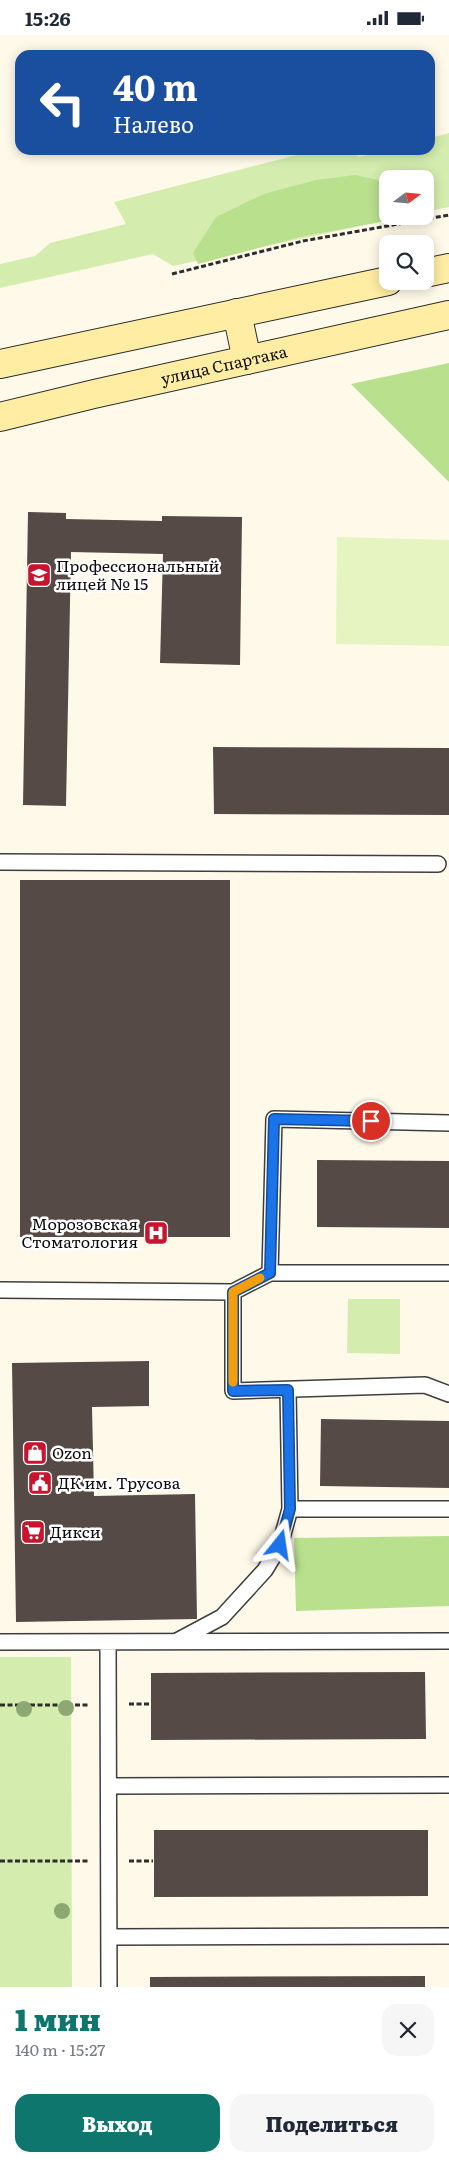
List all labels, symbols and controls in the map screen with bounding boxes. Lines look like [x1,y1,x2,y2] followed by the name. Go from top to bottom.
[25,4,71,32] text: 15:26
[113,60,198,112] text: 40 m
[30,70,95,135] icon: left
[113,107,194,140] text: Налево
[379,170,434,225] north arrow
[379,170,434,290] map controls
[379,235,434,290] button: search
[158,338,290,390] street label: улица Спартака
[56,553,220,595] place label: Профессиональный лицей № 15
[26,562,52,588] school or university icon: Профессиональный лицей № 15
[350,1100,392,1142] pin
[357,1107,385,1135] icon: arrive
[22,1211,138,1253] place label: Морозовская Стоматология
[143,1220,169,1246] hospital icon: Морозовская Стоматология
[22,1440,48,1466] shop icon: Ozon
[52,1440,92,1464] place label: Ozon
[27,1470,53,1496] public building icon: ДК им. Трусова
[58,1470,181,1494] place label: ДК им. Трусова
[253,1518,305,1570] position arrow
[20,1519,46,1545] supermarket icon: Дикси
[50,1519,101,1543] place label: Дикси
[15,1996,101,2040] text: 1 мин
[382,2004,434,2056] button: close
[15,2037,105,2061] text: 140 m · 15:27
[15,2094,220,2152] button: Выход
[230,2094,434,2152] button: Поделиться

